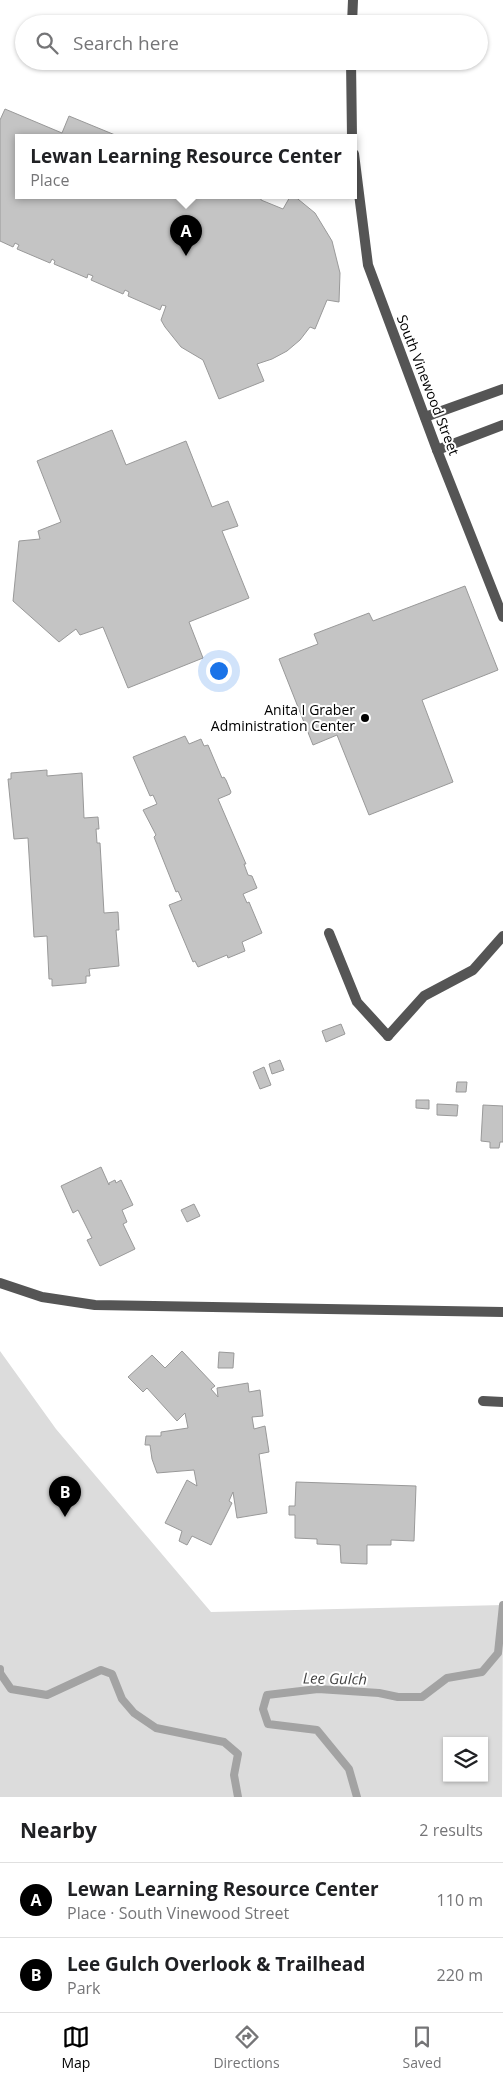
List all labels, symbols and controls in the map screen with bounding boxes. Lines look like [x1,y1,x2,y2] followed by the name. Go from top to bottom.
[15,15,488,70] search box
[33,29,61,57] icon: search
[73,30,179,56] text: Search here
[15,134,357,199] popup
[30,143,342,169] text: Lewan Learning Resource Center
[30,169,69,191] text: Place
[170,215,202,256] pin: A
[393,312,464,458] street label: South Vinewood Street
[206,658,232,684] your location
[211,700,355,735] place label: Anita I Graber Administration Center
[359,712,371,724] marker: Anita I Graber Administration Center
[49,1476,81,1517] pin: B
[303,1667,367,1689] water label: Lee Gulch
[443,1737,488,1782] map controls
[443,1737,488,1782] button: layers
[20,1816,97,1844] text: Nearby
[419,1819,483,1841] text: 2 results
[67,1876,379,1902] text: Lewan Learning Resource Center
[30,1889,42,1911] text: A
[437,1889,483,1911] text: 110 m
[67,1902,289,1924] text: Place · South Vinewood Street
[67,1951,365,1977] text: Lee Gulch Overlook & Trailhead
[31,1964,41,1986] text: B
[437,1964,483,1986] text: 220 m
[67,1977,100,1999] text: Park
[61,2023,90,2072] tab: Map
[213,2023,280,2072] tab: Directions
[403,2023,441,2072] tab: Saved

